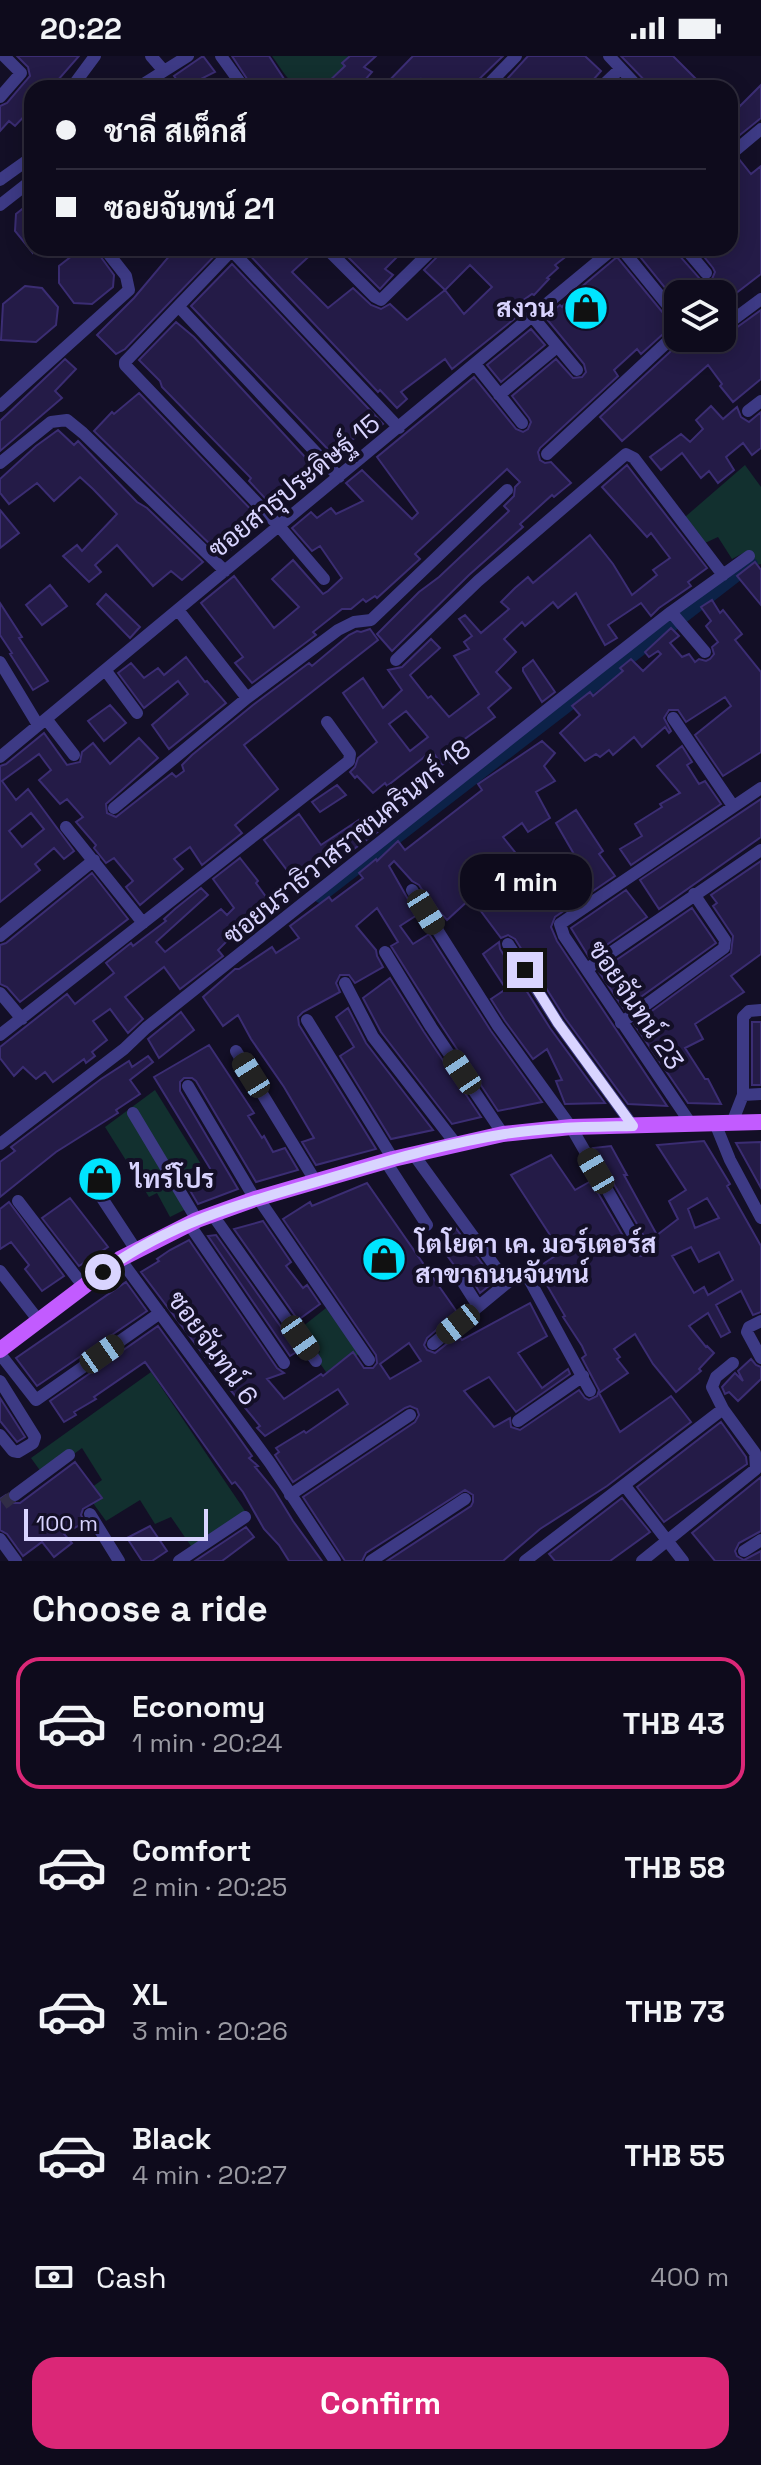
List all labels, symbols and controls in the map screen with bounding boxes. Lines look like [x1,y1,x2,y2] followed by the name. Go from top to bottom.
[40,9,122,48] text: 20:22
[104,112,247,151] text: ชาลี สเต็กส์
[104,189,275,228] text: ซอยจันทน์ 21
[664,280,736,352] map controls
[664,280,736,352] button: layers
[562,284,610,332] shop icon: สงวน
[496,291,555,325] place label: สงวน
[201,406,388,567] street label: ซอยสาธุประดิษฐ์ 15
[216,732,478,952] street label: ซอยนราธิวาสราชนครินทร์ 18
[459,854,591,910] callout: 1 min
[494,865,558,899] text: 1 min
[403,885,449,939] car
[580,934,692,1076] street label: ซอยจันทน์ 23
[507,952,543,988] route end
[439,1045,485,1099] car
[228,1048,274,1102] car
[574,1144,618,1198] car
[76,1155,124,1203] shop icon: ไทร์โปร
[129,1162,214,1196] place label: ไทร์โปร
[413,1227,656,1291] place label: โตโยตา เค. มอร์เตอร์ส สาขาถนนจันทน์
[360,1235,408,1283] shop icon: โตโยตา เค. มอร์เตอร์ส สาขาถนนจันทน์
[85,1254,121,1290] route start
[160,1284,266,1412] street label: ซอยจันทน์ 6
[432,1300,484,1348] car
[276,1311,324,1365] car
[75,1330,129,1378] car
[24,1505,208,1541] scale bar
[36,1509,98,1537] text: 100 m
[32,1586,268,1632] text: Choose a ride
[36,1687,108,1759] icon: car
[132,1687,265,1726] text: Economy
[623,1704,725,1743] text: THB 43
[132,1726,283,1760] text: 1 min · 20:24
[36,1831,108,1903] icon: car
[132,1831,251,1870] text: Comfort
[624,1848,725,1887] text: THB 58
[132,1870,287,1904] text: 2 min · 20:25
[36,1975,108,2047] icon: car
[132,1975,168,2014] text: XL
[625,1992,725,2031] text: THB 73
[132,2014,288,2048] text: 3 min · 20:26
[36,2119,108,2191] icon: car
[132,2119,211,2158] text: Black
[624,2136,725,2175] text: THB 55
[132,2158,287,2192] text: 4 min · 20:27
[32,2255,76,2299] icon: cash
[96,2258,167,2297] text: Cash
[650,2260,729,2294] text: 400 m
[32,2357,729,2449] button: Confirm

